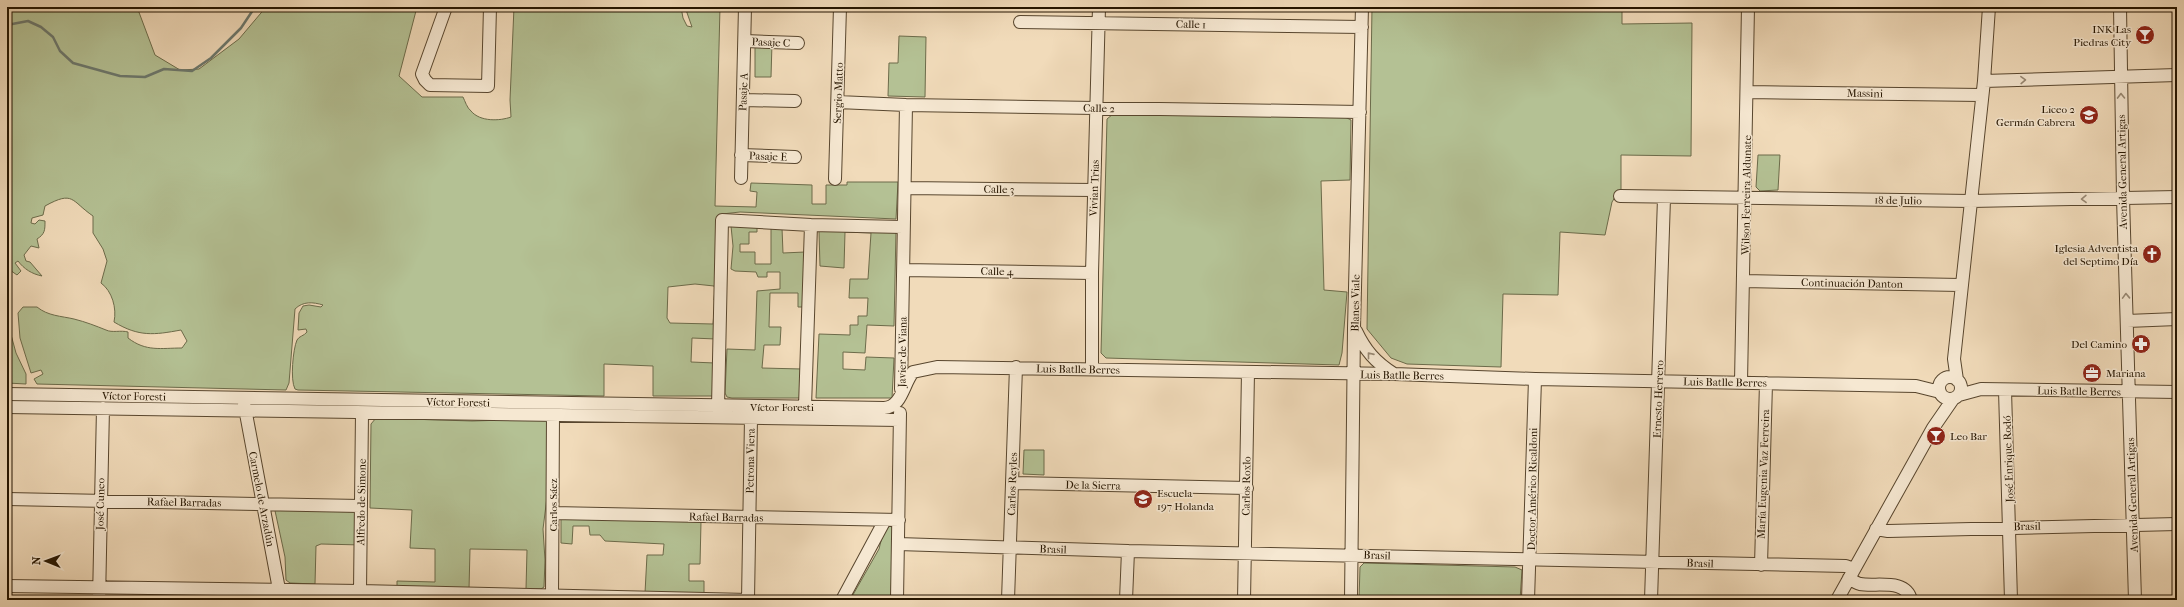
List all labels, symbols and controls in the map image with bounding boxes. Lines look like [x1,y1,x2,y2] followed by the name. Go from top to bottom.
[1176,18,1206,31] street label: Calle 1
[2073,23,2132,49] place label: INK Las Piedras City
[2134,24,2156,46] bar icon: INK Las Piedras City
[751,35,791,50] street label: Pasaje C
[831,62,846,124] street label: Sergio Matto
[736,72,751,111] street label: Pasaje A
[2020,75,2026,84] one-way arrow
[1847,87,1884,100] street label: Massini
[2117,93,2125,99] one-way arrow
[1083,102,1115,115] street label: Calle 2
[1996,103,2076,129] place label: Liceo 2 Germán Cabrera
[2078,104,2100,126] school or university icon: Liceo 2 Germán Cabrera
[2115,114,2130,231] street label: Avenida General Artigas
[1739,134,1754,256] street label: Wilson Ferreira Aldunate
[749,149,788,164] street label: Pasaje E
[1087,160,1102,217] street label: Vivian Trias
[983,183,1015,196] street label: Calle 3
[1874,194,1922,207] street label: 18 de Julio
[2081,195,2087,203] one-way arrow
[2054,242,2139,268] place label: Iglesia Adventista del Septimo Día
[2141,243,2163,265] church icon: Iglesia Adventista del Septimo Día
[980,265,1014,278] street label: Calle 4
[1349,274,1363,332] street label: Blanes Viale
[1801,276,1904,291] street label: Continuación Danton
[2122,293,2130,299] one-way arrow
[895,316,910,388] street label: Javier de Viana
[2130,333,2152,355] pharmacy icon: Del Camino
[2071,338,2127,351] place label: Del Camino
[1368,352,1375,359] one-way arrow
[1651,359,1666,438] street label: Ernesto Herrero
[1036,362,1120,377] street label: Luis Batlle Berres
[2081,362,2103,384] office icon: Mariana
[2106,367,2147,380] place label: Mariana
[1360,368,1444,383] street label: Luis Batlle Berres
[1683,375,1767,390] street label: Luis Batlle Berres
[2037,384,2121,399] street label: Luis Batlle Berres
[101,389,167,404] street label: Víctor Foresti
[425,395,491,410] street label: Víctor Foresti
[749,401,815,414] street label: Víctor Foresti
[1755,408,1772,539] street label: María Eugenia Vaz Ferreira
[2000,415,2017,504] street label: José Enrique Rodó
[1925,425,1947,447] bar icon: Leo Bar
[743,427,758,494] street label: Petrona Viera
[1525,427,1540,551] street label: Doctor Américo Ricaldoni
[1950,430,1987,443] place label: Leo Bar
[2124,437,2141,554] street label: Avenida General Artigas
[246,450,277,548] street label: Carmelo de Arzadún
[1005,452,1020,516] street label: Carlos Reyles
[1239,456,1254,516] street label: Carlos Roxlo
[354,458,369,547] street label: Alfredo de Simone
[94,477,107,531] street label: José Cuneo
[547,478,560,532] street label: Carlos Sáez
[1065,479,1122,492] street label: De la Sierra
[1157,487,1215,513] place label: Escuela 197 Holanda
[1132,488,1154,510] school or university icon: Escuela 197 Holanda
[147,495,221,510] street label: Rafael Barradas
[689,510,763,525] street label: Rafael Barradas
[2013,520,2041,533] street label: Brasil
[26,541,66,581] north arrow
[1039,543,1067,556] street label: Brasil
[1363,549,1391,562] street label: Brasil
[30,556,43,565] text: N
[1686,557,1714,570] street label: Brasil

